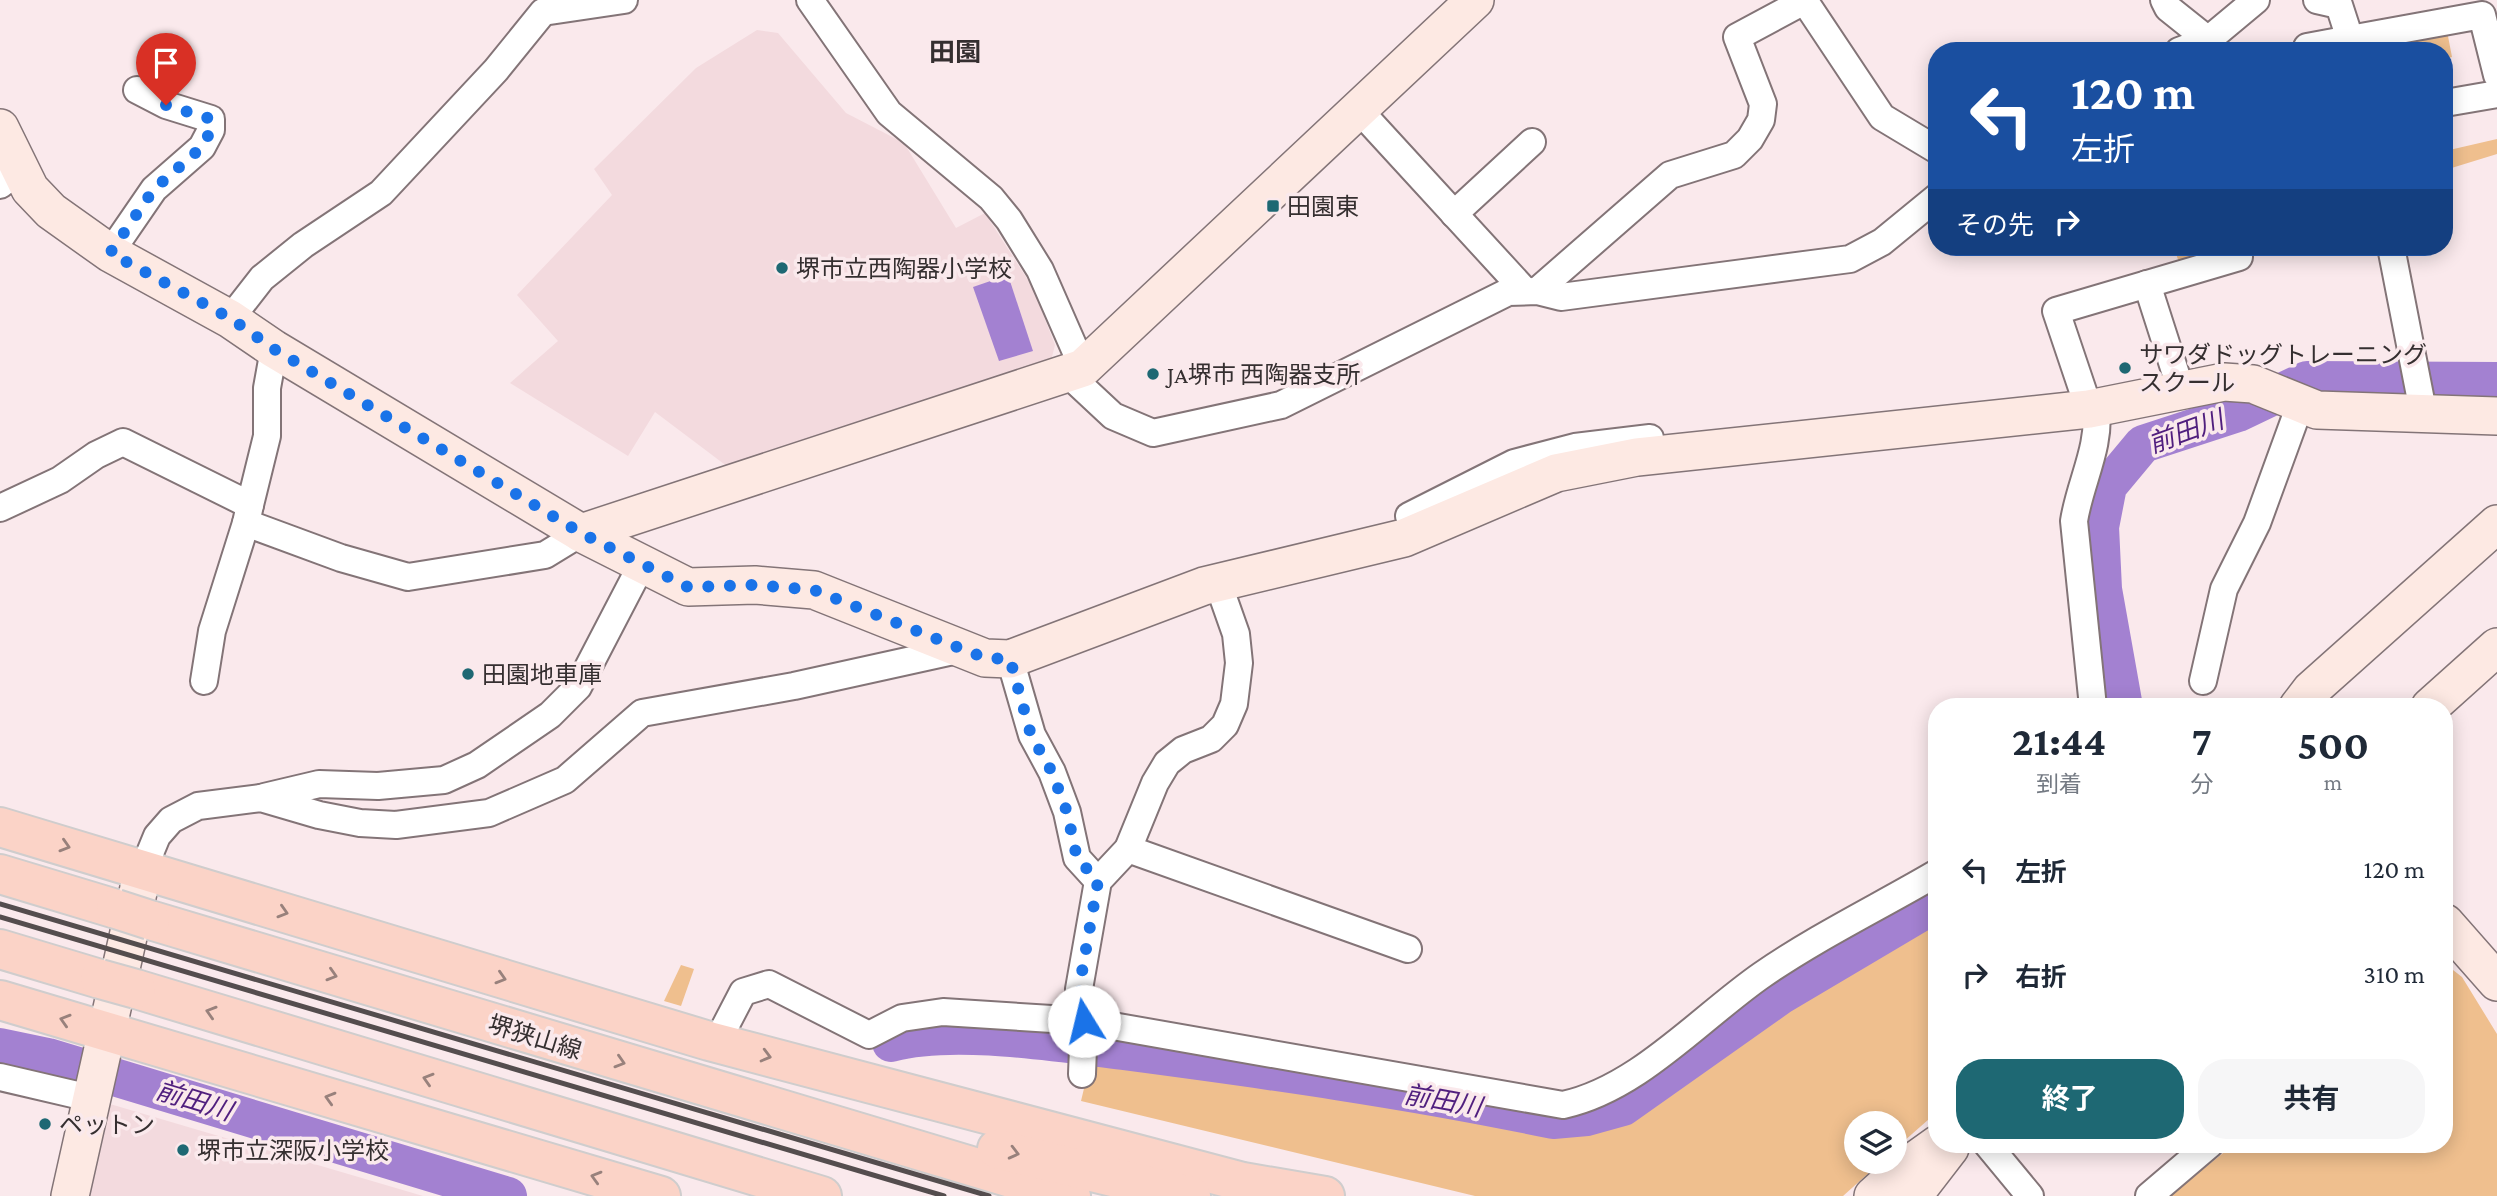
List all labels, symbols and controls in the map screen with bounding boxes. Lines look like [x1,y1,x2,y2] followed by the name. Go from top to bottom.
[136,33,196,105] pin
[929,38,981,67] district label: 田園
[147,44,185,82] icon: arrive
[2071,65,2195,120] text: 120 m
[1956,70,2047,161] icon: left
[2071,131,2135,167] text: 左折
[1287,193,1359,220] place label: 田園東
[1265,198,1281,214] marker: 田園東
[2048,203,2086,241] icon: right
[1956,211,2034,240] text: その先
[796,255,1012,282] place label: 堺市立西陶器小学校
[774,260,790,276] marker: 堺市立西陶器小学校
[2139,341,2427,396] place label: サワダドッグトレーニング スクール
[2117,360,2133,376] marker: サワダドッグトレーニング スクール
[1165,361,1360,388] place label: JA堺市 西陶器支所
[1145,366,1161,382] marker: JA堺市 西陶器支所
[2144,404,2230,459] water label: 前田川
[482,661,602,688] place label: 田園地車庫
[460,666,476,682] marker: 田園地車庫
[2012,717,2106,764] text: 21:44
[2192,717,2212,764] text: 7
[2297,721,2369,768] text: 500
[2324,769,2342,795] text: m
[2036,771,2082,797] text: 到着
[2190,771,2213,797] text: 分
[59,838,71,853] one-way arrow
[1956,851,1994,889] icon: left
[2364,855,2425,884] text: 120 m
[2015,858,2067,887] text: 左折
[277,903,289,918] one-way arrow
[1956,956,1994,994] icon: right
[2364,960,2425,989] text: 310 m
[2015,963,2067,992] text: 右折
[326,967,338,982] one-way arrow
[495,969,507,984] one-way arrow
[1047,984,1121,1058] position arrow
[205,1006,217,1020] one-way arrow
[485,1010,585,1064] street label: 堺狭山線
[60,1013,72,1028] one-way arrow
[760,1048,772,1062] one-way arrow
[614,1054,626,1069] one-way arrow
[1956,1059,2184,1139] button: 終了
[2198,1059,2425,1139] button: 共有
[422,1072,434,1087] one-way arrow
[152,1076,238,1127] water label: 前田川
[1402,1080,1487,1123] water label: 前田川
[325,1092,337,1107] one-way arrow
[59,1111,155,1138] place label: ペットン
[1844,1111,1907,1174] map controls
[1844,1111,1907,1174] button: layers
[37,1116,53,1132] marker: ペットン
[197,1137,389,1164] place label: 堺市立深阪小学校
[175,1142,191,1158] marker: 堺市立深阪小学校
[1008,1145,1020,1159] one-way arrow
[590,1170,602,1185] one-way arrow

